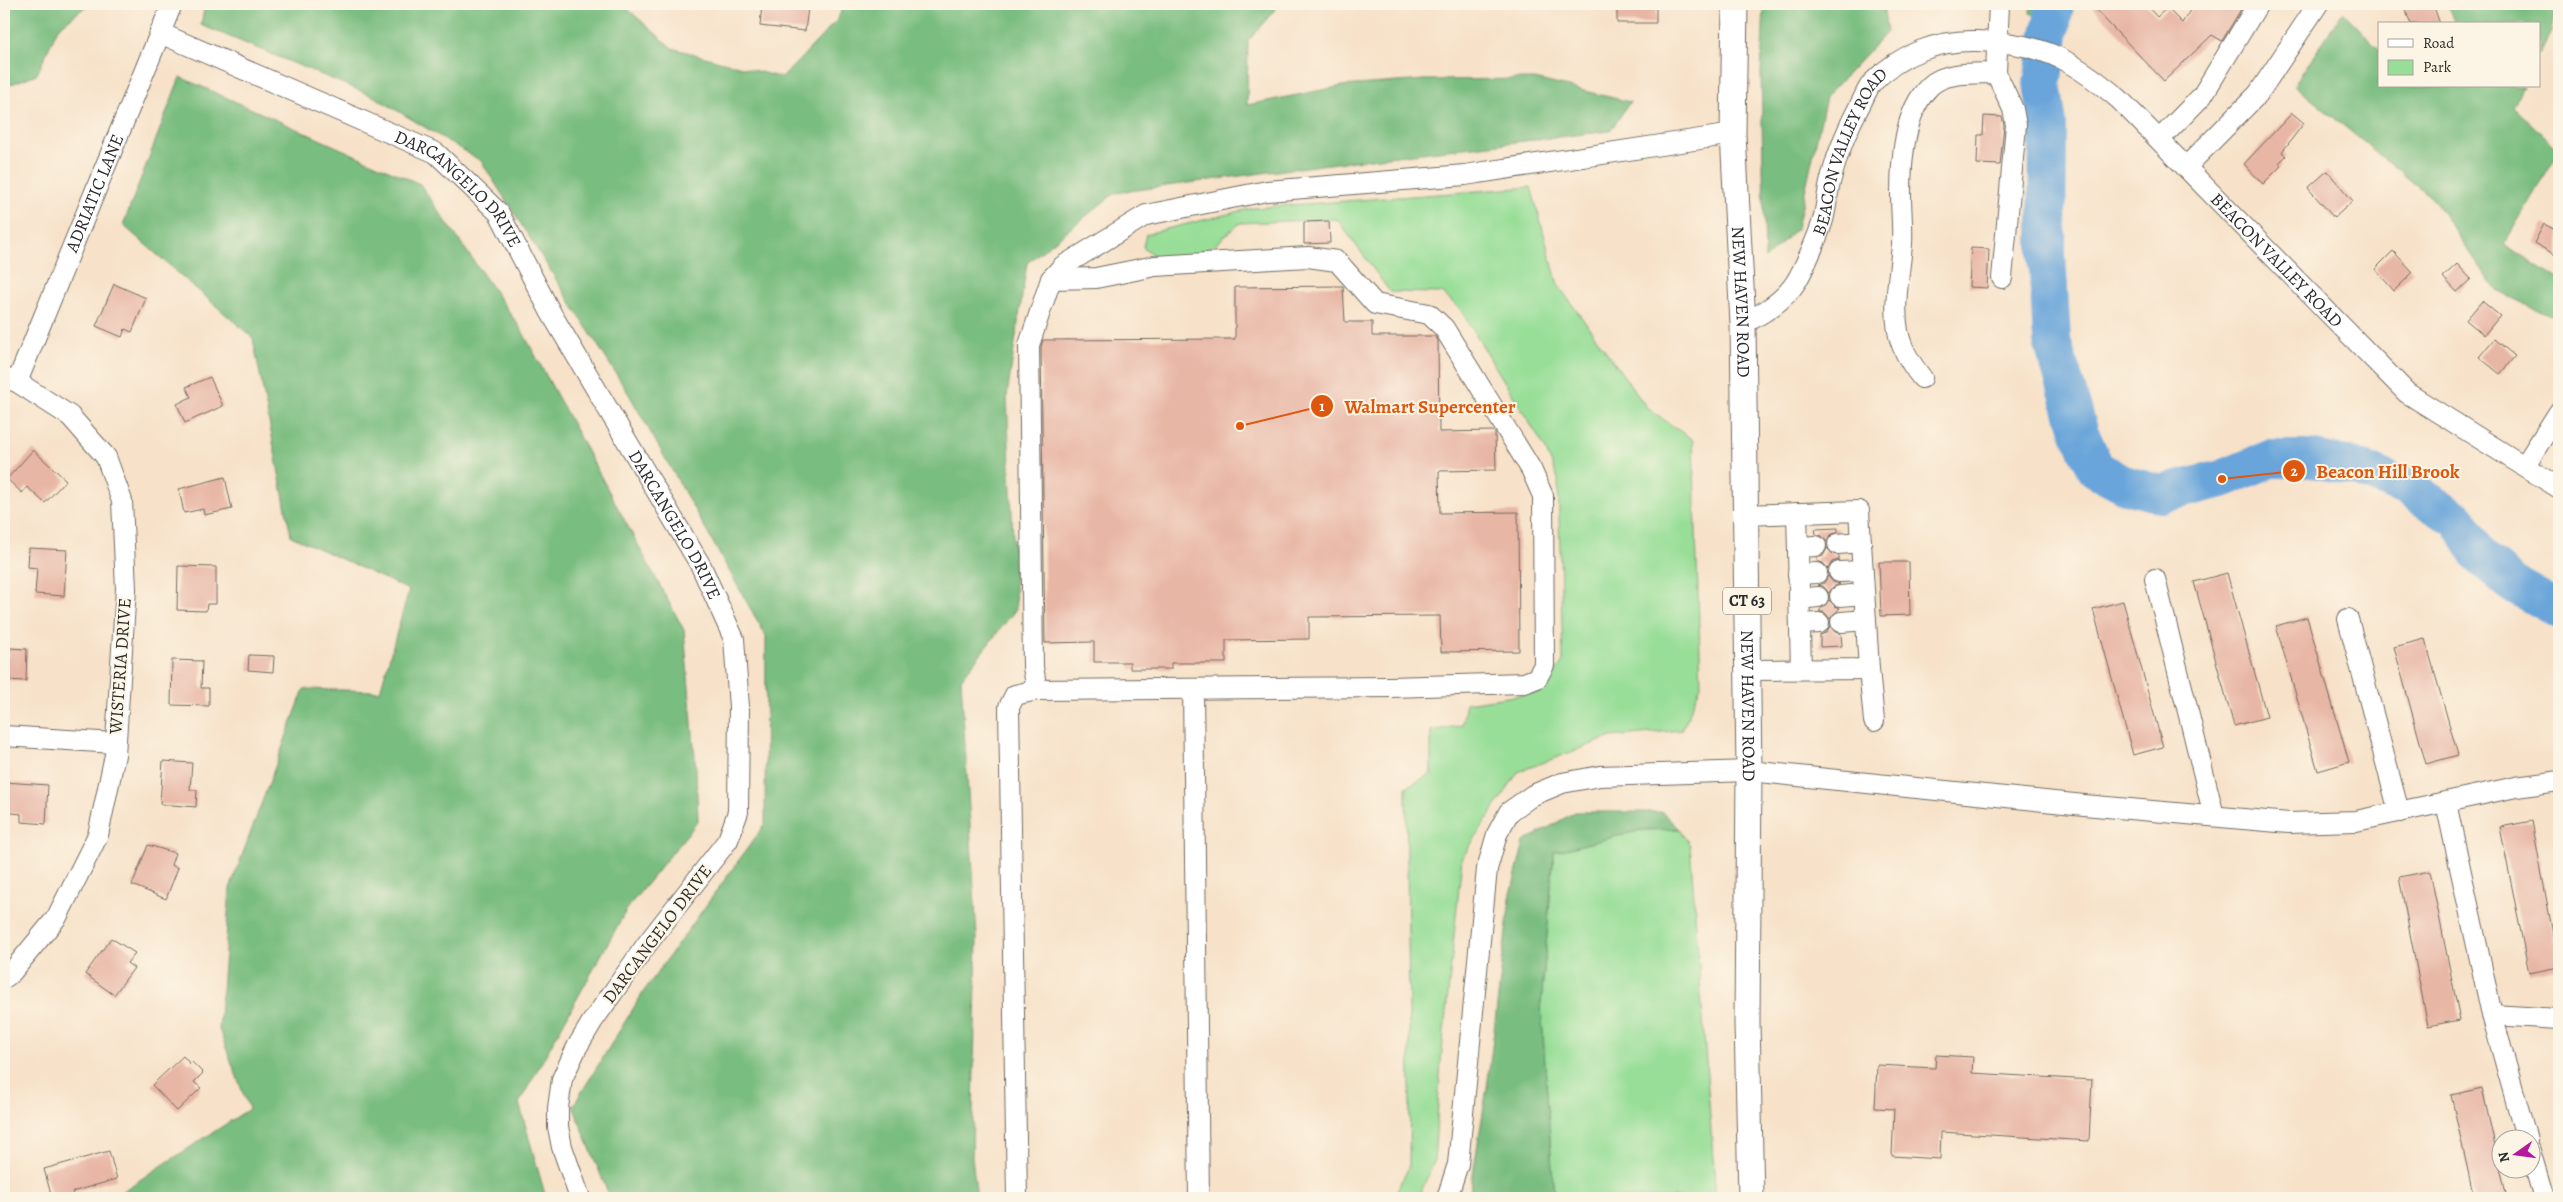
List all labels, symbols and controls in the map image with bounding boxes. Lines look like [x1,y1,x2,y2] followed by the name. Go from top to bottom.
[2378,22,2540,88] legend
[2423,33,2455,53] text: Road
[2423,57,2452,77] text: Park
[1807,62,1893,239] street label: BEACON VALLEY ROAD
[391,124,527,251] street label: DARCANGELO DRIVE
[59,131,129,257] street label: ADRIATIC LANE
[2205,187,2348,333] street label: BEACON VALLEY ROAD
[1726,225,1756,378] street label: NEW HAVEN ROAD
[1309,389,1525,423] callout: Walmart Supercenter
[1343,394,1516,420] text: Walmart Supercenter
[1319,396,1325,416] text: 1
[623,446,726,603] street label: DARCANGELO DRIVE
[2282,454,2470,488] callout: Beacon Hill Brook
[2316,459,2460,485] text: Beacon Hill Brook
[2290,461,2298,481] text: 2
[1723,588,1771,614] road number: CT 63
[103,597,137,736] street label: WISTERIA DRIVE
[1735,630,1761,782] street label: NEW HAVEN ROAD
[597,860,717,1008] street label: DARCANGELO DRIVE
[2490,1130,2540,1180] north arrow
[2493,1150,2514,1164] text: N

